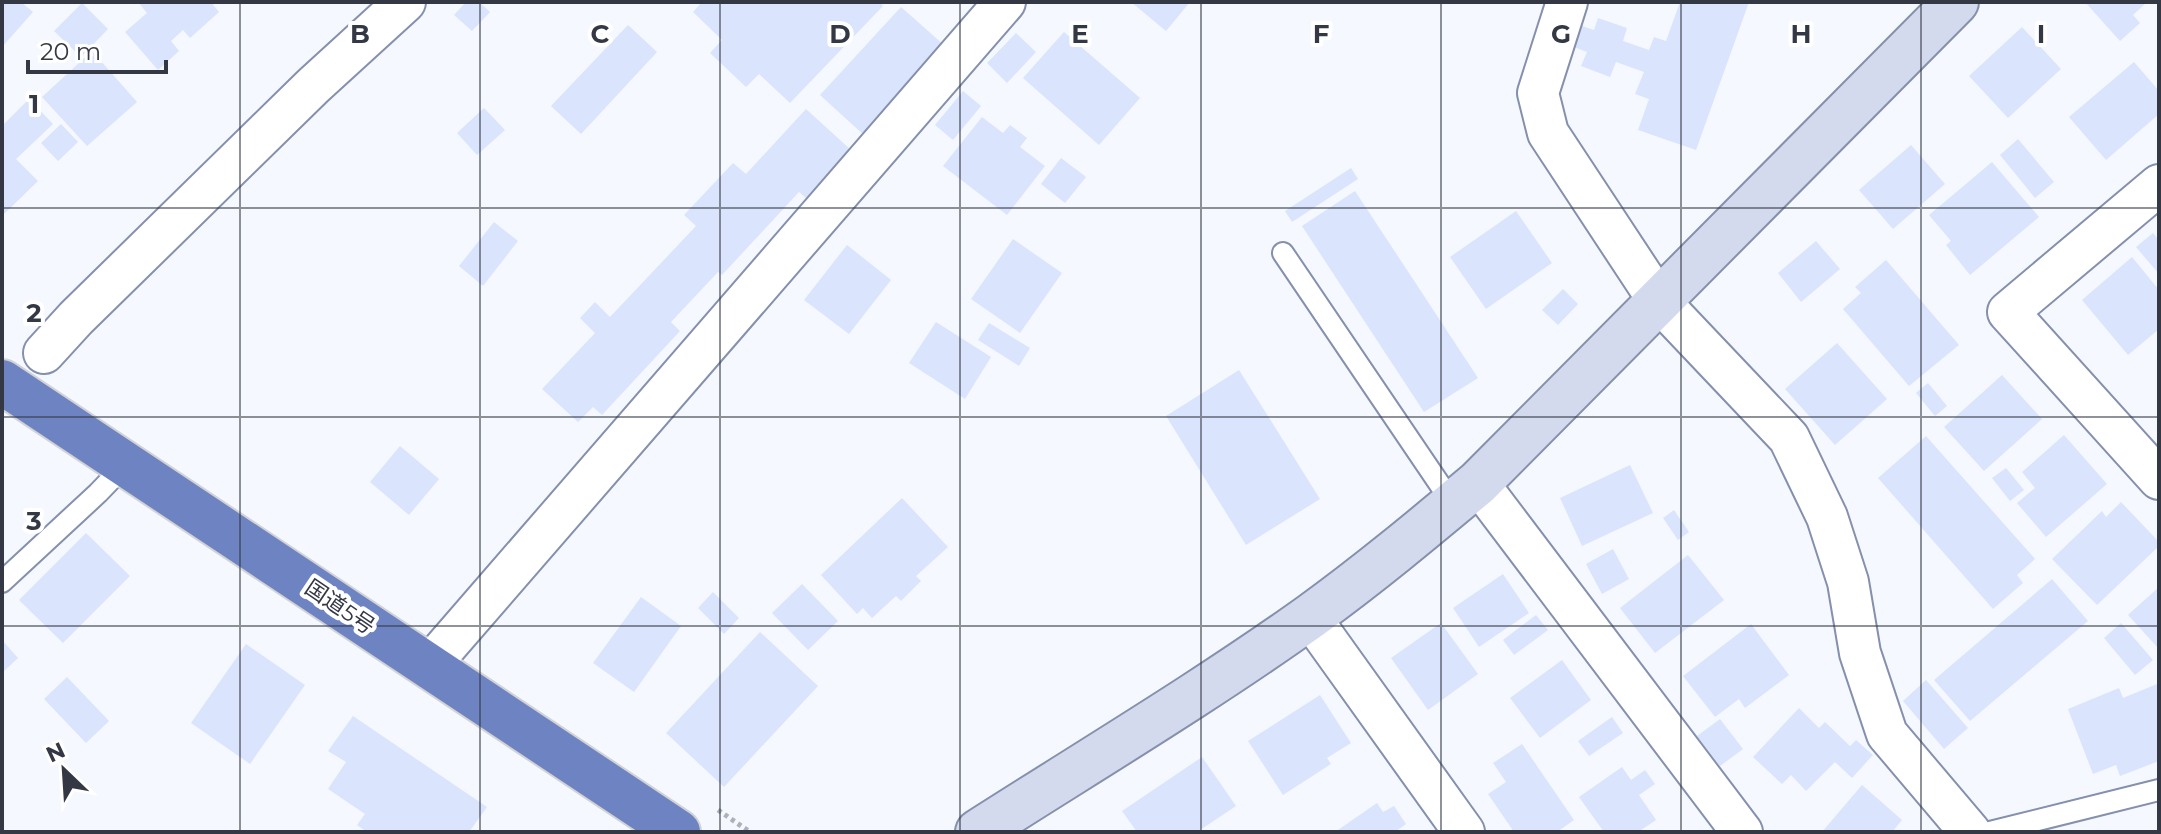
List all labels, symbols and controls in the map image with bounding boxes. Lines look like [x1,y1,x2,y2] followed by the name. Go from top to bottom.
[350,18,370,50] text: B
[591,18,610,50] text: C
[829,18,851,50] text: D
[1071,18,1089,50] text: E
[1313,18,1329,50] text: F
[1551,18,1571,50] text: G
[1790,18,1812,50] text: H
[2037,18,2045,50] text: I
[28,24,166,74] scale bar
[40,37,101,66] text: 20 m
[29,88,39,120] text: 1
[26,297,42,329] text: 2
[25,505,42,537] text: 3
[300,574,380,640] street label: 国道5号
[24,730,104,810] north arrow
[42,736,70,768] text: N

